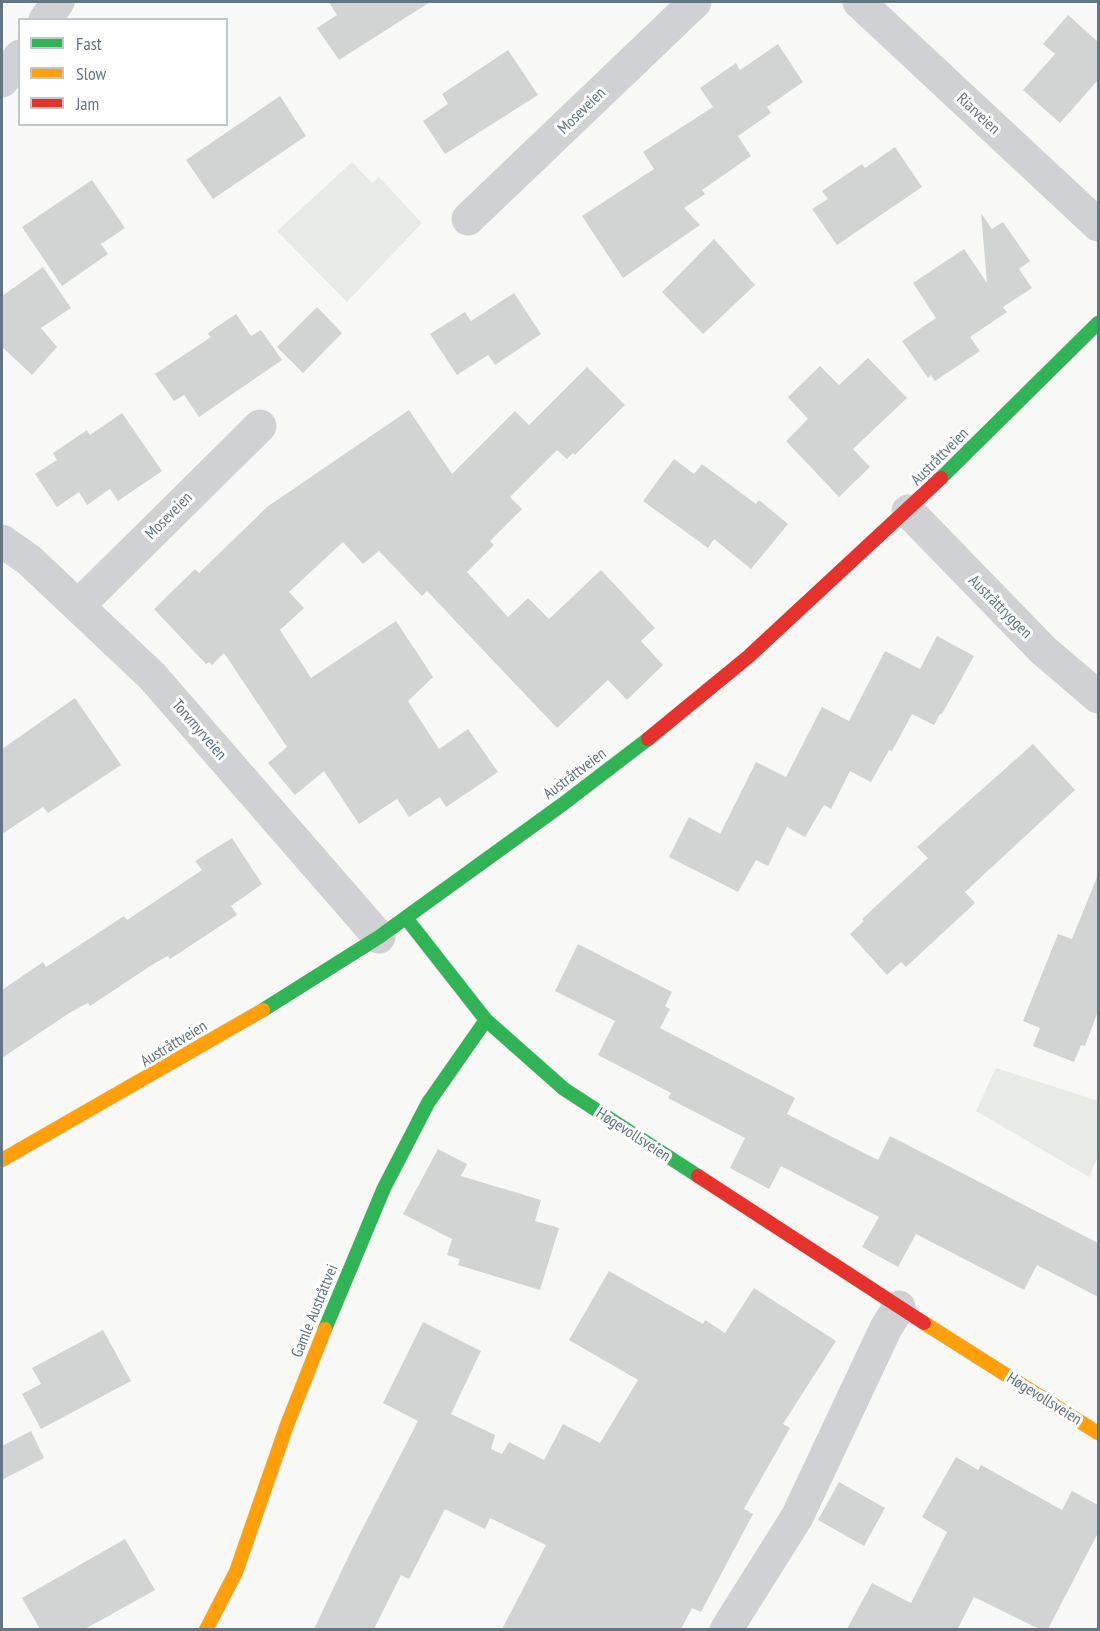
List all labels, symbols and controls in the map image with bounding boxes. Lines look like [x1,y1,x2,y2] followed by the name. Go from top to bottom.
[18,18,228,126] legend
[76,32,102,55] text: Fast
[76,62,106,85] text: Slow
[554,84,610,138] street label: Moseveien
[952,89,1004,139] street label: Riarveien
[76,92,99,115] text: Jam
[907,424,973,490] street label: Austråttveien
[141,488,197,544] street label: Moseveien
[964,571,1036,643] street label: Austråttryggen
[168,696,230,764] street label: Torvmyrveien
[540,744,610,804] street label: Austråttveien
[137,1017,211,1071] street label: Austråttveien
[592,1104,674,1166] street label: Høgevollsveien
[288,1262,342,1360] street label: Gamle Austråttvei
[1003,1368,1085,1430] street label: Høgevollsveien

